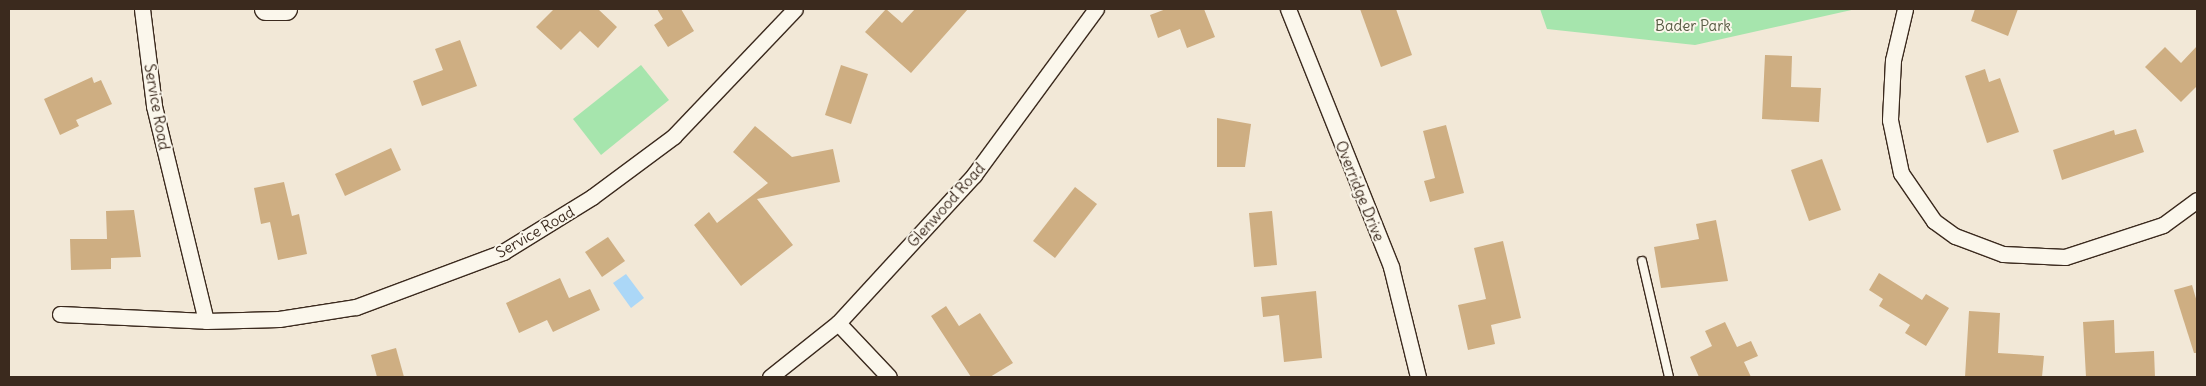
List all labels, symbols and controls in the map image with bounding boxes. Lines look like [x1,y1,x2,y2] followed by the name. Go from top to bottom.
[1655,17,1731,35] park label: Bader Park
[141,62,173,152] street label: Service Road
[1332,138,1388,244] street label: Overridge Drive
[903,159,989,251] street label: Glenwood Road
[493,202,577,262] street label: Service Road

